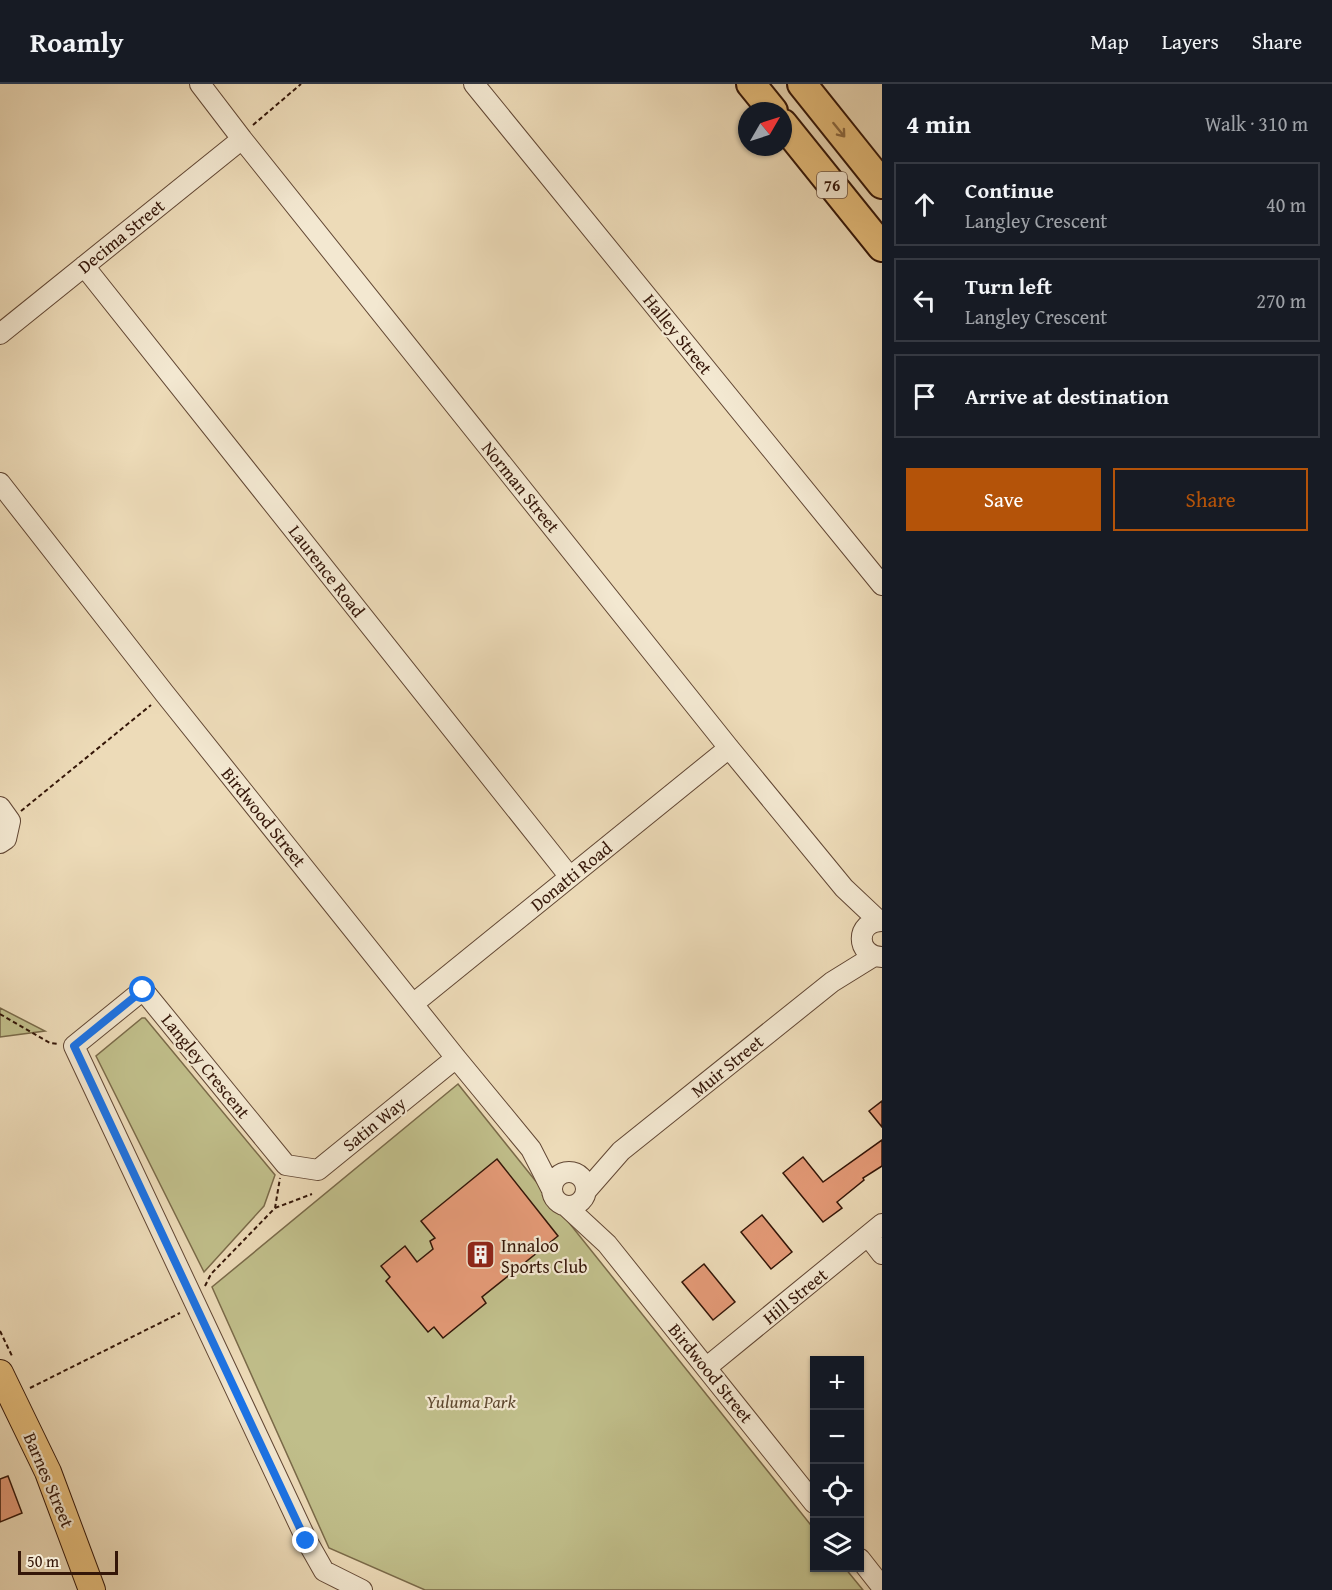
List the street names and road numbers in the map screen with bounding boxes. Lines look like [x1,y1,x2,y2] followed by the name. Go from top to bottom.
[817,172,847,198] road number: 76
[72,192,171,280] street label: Decima Street
[637,288,720,381] street label: Halley Street
[476,435,567,539] street label: Norman Street
[282,519,372,623] street label: Laurence Road
[215,761,313,873] street label: Birdwood Street
[524,834,618,917] street label: Donatti Road
[155,1008,257,1125] street label: Langley Crescent
[685,1028,770,1104] street label: Muir Street
[336,1090,412,1158] street label: Satin Way
[757,1261,834,1331] street label: Hill Street
[662,1317,760,1429] street label: Birdwood Street
[17,1428,81,1532] street label: Barnes Street

